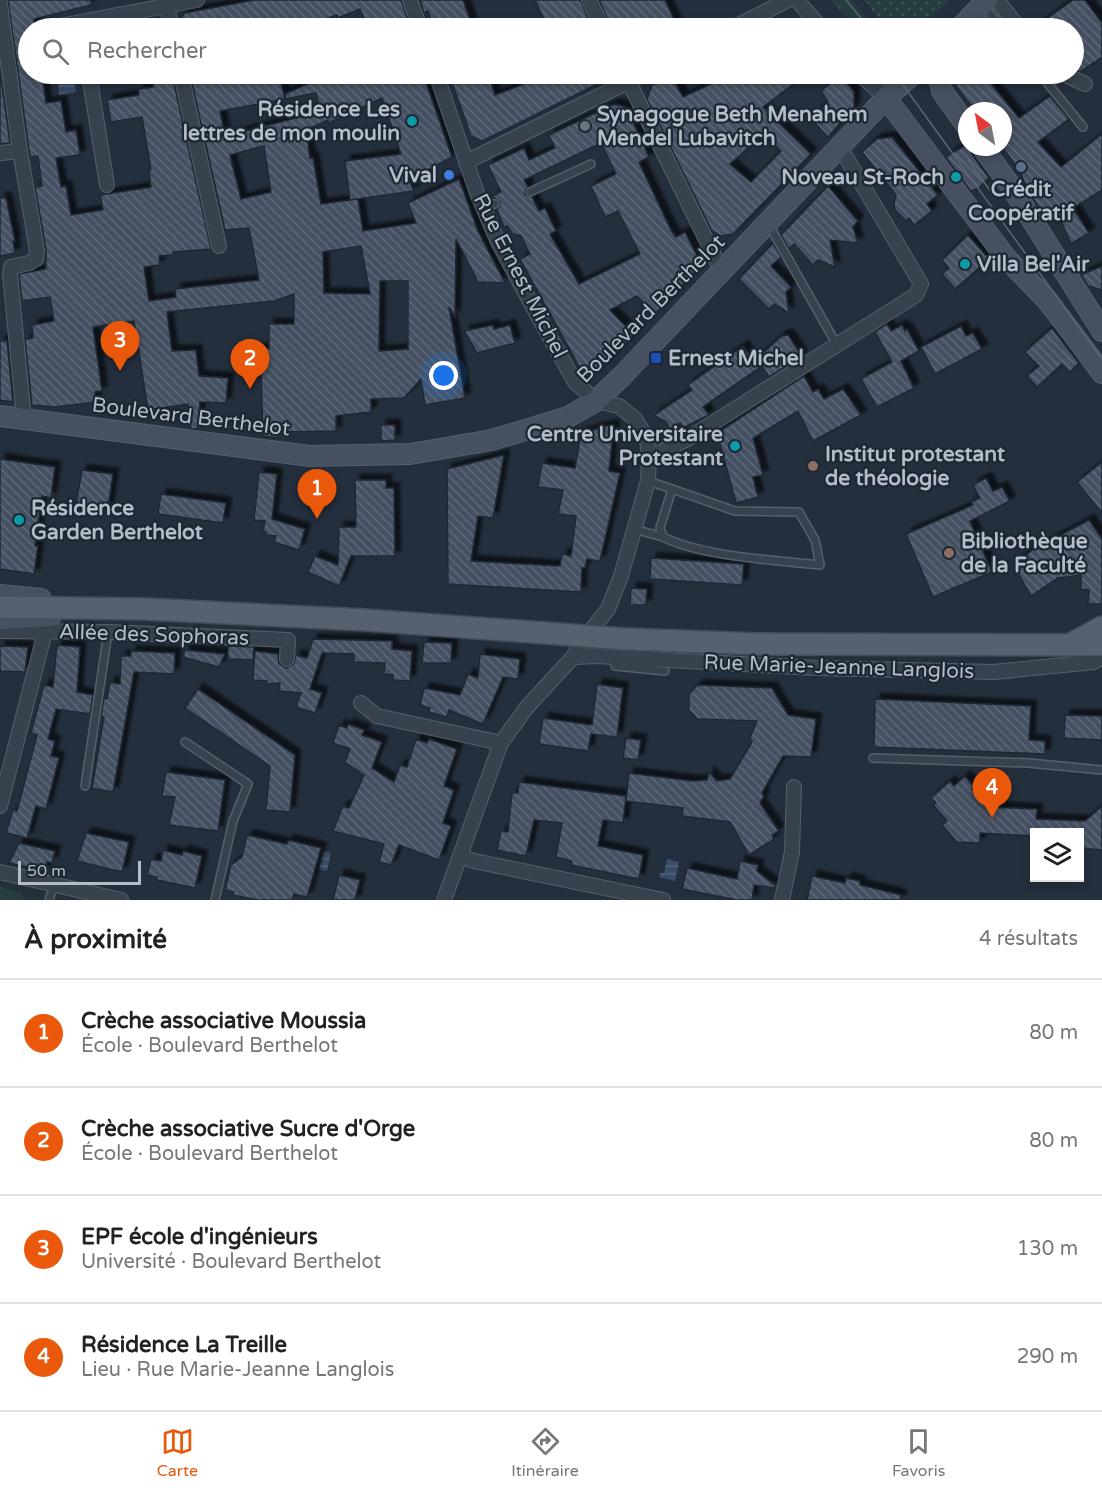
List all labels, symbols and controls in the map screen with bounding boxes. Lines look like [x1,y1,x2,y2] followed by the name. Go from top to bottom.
[18,18,1084,84] search box
[39,35,72,68] icon: search
[87,38,207,64] text: Rechercher
[183,97,400,146] place label: Résidence Les lettres de mon moulin
[597,102,868,151] place label: Synagogue Beth Menahem Mendel Lubavitch
[958,102,1012,156] north arrow
[405,114,419,128] marker: Résidence Les lettres de mon moulin
[578,119,592,133] marker: Synagogue Beth Menahem Mendel Lubavitch
[1014,160,1028,174] marker: Crédit Coopératif
[389,163,437,188] place label: Vival
[781,165,944,190] place label: Noveau St-Roch
[442,168,456,182] marker: Vival
[949,170,963,184] marker: Noveau St-Roch
[968,177,1075,226] place label: Crédit Coopératif
[468,190,572,362] street label: Rue Ernest Michel
[572,230,730,388] street label: Boulevard Berthelot
[977,252,1090,277] place label: Villa Bel'Air
[958,257,972,271] marker: Villa Bel'Air
[100,322,140,371] pin: 3
[230,340,270,389] pin: 2
[668,346,804,371] place label: Ernest Michel
[649,351,663,365] marker: Ernest Michel
[429,361,458,390] your location
[91,392,291,442] street label: Boulevard Berthelot
[527,422,723,471] place label: Centre Universitaire Protestant
[728,439,742,453] marker: Centre Universitaire Protestant
[825,442,1005,491] place label: Institut protestant de théologie
[806,459,820,473] marker: Institut protestant de théologie
[298,470,336,519] pin: 1
[31,496,203,545] place label: Résidence Garden Berthelot
[12,513,26,527] marker: Résidence Garden Berthelot
[961,529,1088,578] place label: Bibliothèque de la Faculté
[942,546,956,560] marker: Bibliothèque de la Faculté
[58,619,250,651] street label: Allée des Sophoras
[703,650,975,684] street label: Rue Marie-Jeanne Langlois
[972,768,1012,818] pin: 4
[1030,828,1084,882] map controls
[1030,828,1084,882] button: layers
[18,858,141,886] scale bar
[27,861,66,881] text: 50 m
[24,924,167,955] text: À proximité
[979,927,1078,951] text: 4 résultats
[81,1008,366,1034] text: Crèche associative Moussia
[37,1021,50,1045] text: 1
[1029,1021,1078,1045] text: 80 m
[81,1034,338,1058] text: École · Boulevard Berthelot
[81,1116,415,1142] text: Crèche associative Sucre d'Orge
[37,1129,50,1153] text: 2
[1029,1129,1078,1153] text: 80 m
[81,1142,338,1166] text: École · Boulevard Berthelot
[81,1224,318,1250] text: EPF école d'ingénieurs
[37,1237,50,1261] text: 3
[1017,1237,1078,1261] text: 130 m
[81,1250,381,1274] text: Université · Boulevard Berthelot
[81,1332,287,1358] text: Résidence La Treille
[37,1345,50,1369] text: 4
[1017,1345,1078,1369] text: 290 m
[81,1358,394,1382] text: Lieu · Rue Marie-Jeanne Langlois
[157,1425,198,1481] tab: Carte
[511,1425,579,1481] tab: Itinéraire
[892,1425,945,1481] tab: Favoris

